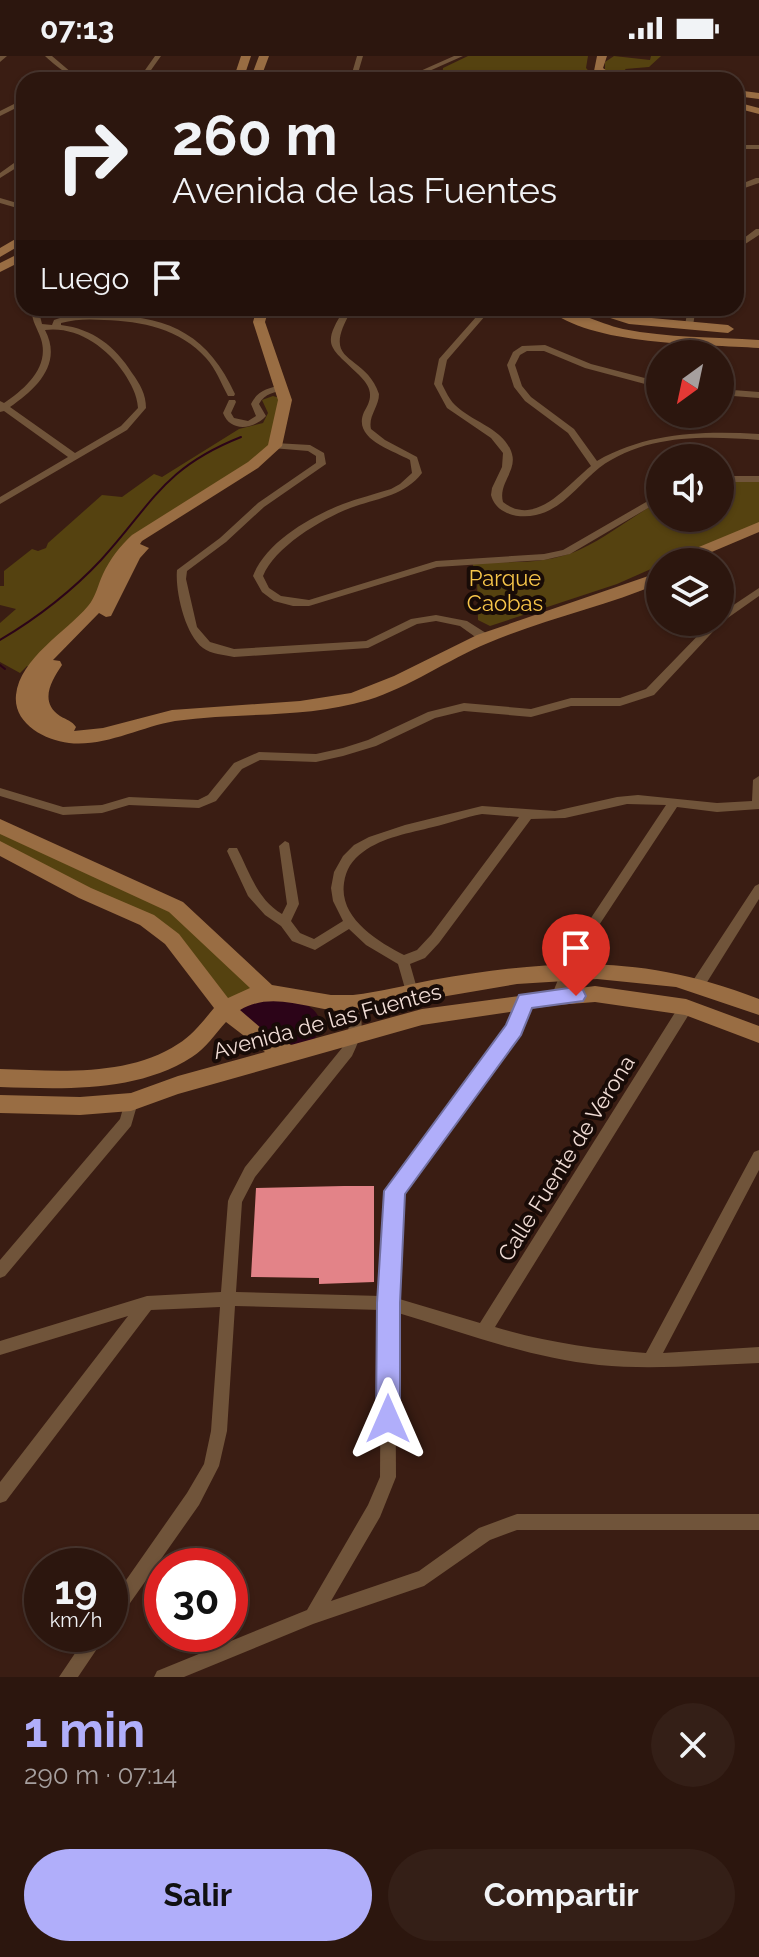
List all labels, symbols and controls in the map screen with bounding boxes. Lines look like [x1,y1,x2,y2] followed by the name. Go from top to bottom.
[40,11,114,46] text: 07:13
[172,102,338,168] text: 260 m
[40,104,144,208] icon: right
[172,169,557,211] text: Avenida de las Fuentes
[145,256,189,300] icon: arrive
[40,261,129,296] text: Luego
[646,340,734,428] north arrow
[646,340,734,636] map controls
[646,444,734,532] button: sound
[646,548,734,636] button: layers
[467,565,543,616] park label: Parque Caobas
[542,914,610,996] pin
[554,926,598,970] icon: arrive
[210,978,444,1064] street label: Avenida de las Fuentes
[492,1050,640,1266] street label: Calle Fuente de Verona
[346,1377,430,1461] position arrow
[144,1548,248,1652] speed limit sign: 30
[54,1566,98,1613] text: 19
[50,1608,102,1632] text: km/h
[24,1702,145,1758] text: 1 min
[651,1703,735,1787] button: close
[24,1760,177,1790] text: 290 m · 07:14
[24,1849,372,1941] button: Salir
[388,1849,735,1941] button: Compartir

